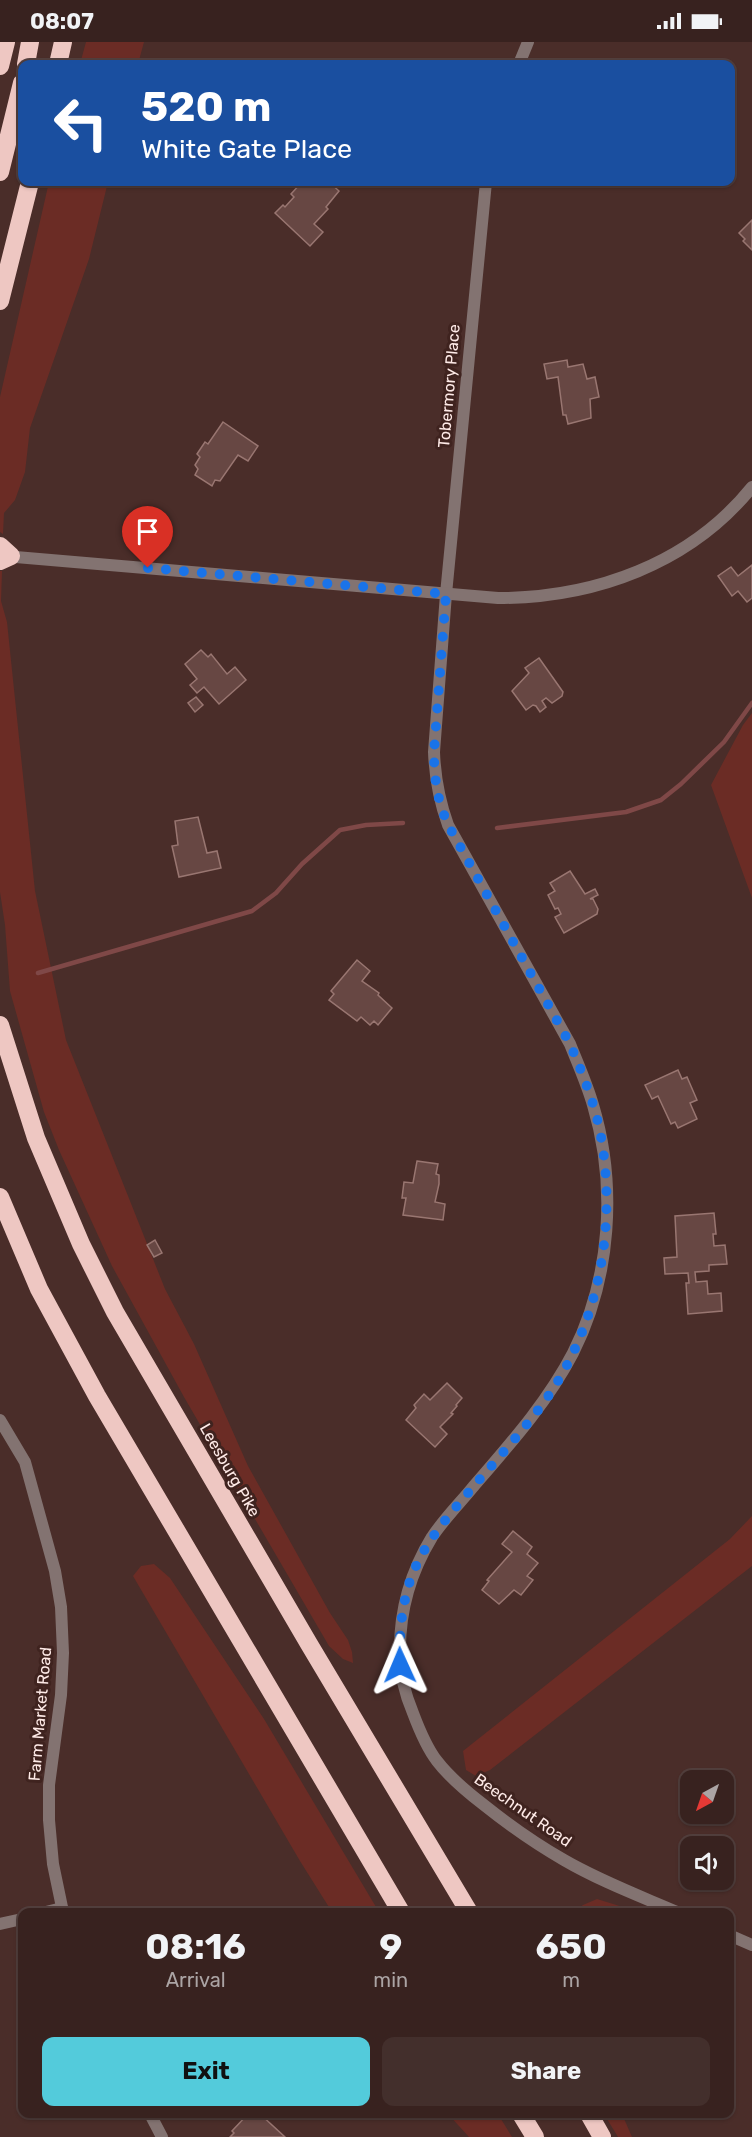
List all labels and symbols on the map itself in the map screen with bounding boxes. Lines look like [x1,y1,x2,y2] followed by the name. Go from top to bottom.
[434,323,464,449] street label: Tobermory Place
[122,506,173,568] pin
[196,1420,264,1520] street label: Leesburg Pike
[368,1633,432,1697] position arrow
[25,1646,55,1782] street label: Farm Market Road
[471,1769,575,1851] street label: Beechnut Road
[680,1770,734,1824] north arrow

